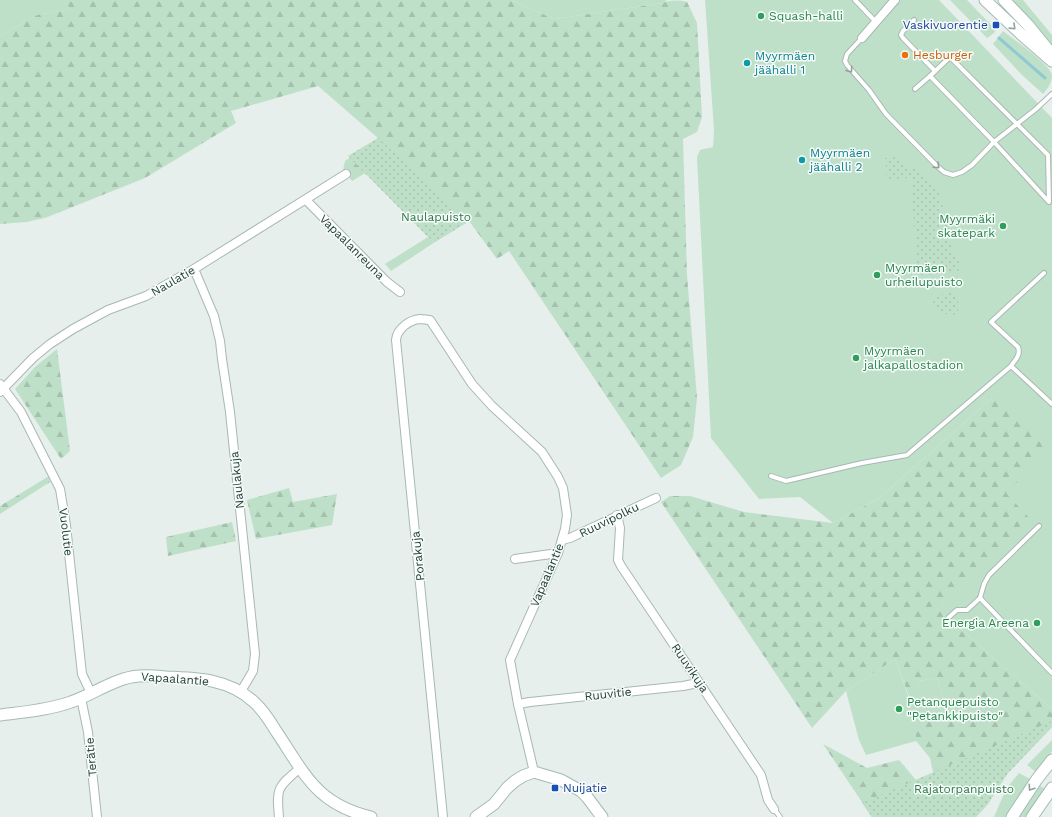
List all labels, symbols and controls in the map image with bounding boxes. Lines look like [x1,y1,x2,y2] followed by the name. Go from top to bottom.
[769,9,843,23] place label: Squash-halli
[756,11,766,21] marker: Squash-halli
[903,18,988,32] place label: Vaskivuorentie
[991,20,1001,30] marker: Vaskivuorentie
[1008,22,1016,30] one-way arrow
[913,48,973,62] place label: Hesburger
[754,49,815,77] place label: Myyrmäen jäähalli 1
[900,50,910,60] marker: Hesburger
[742,58,752,68] marker: Myyrmäen jäähalli 1
[845,65,852,72] one-way arrow
[809,146,870,174] place label: Myyrmäen jäähalli 2
[797,155,807,165] marker: Myyrmäen jäähalli 2
[932,161,940,169] one-way arrow
[401,210,471,224] park label: Naulapuisto
[317,212,388,283] street label: Vapaalanreuna
[937,212,995,240] place label: Myyrmäki skatepark
[998,221,1008,231] marker: Myyrmäki skatepark
[885,261,963,289] place label: Myyrmäen urheilupuisto
[149,263,197,299] street label: Naulatie
[872,270,882,280] marker: Myyrmäen urheilupuisto
[863,344,963,372] place label: Myyrmäen jalkapallostadion
[851,353,861,363] marker: Myyrmäen jalkapallostadion
[227,450,247,509] street label: Naulakuja
[577,500,641,540] street label: Ruuvipolku
[56,507,76,557] street label: Vuolutie
[408,530,428,582] street label: Porakuja
[527,541,567,609] street label: Vapaalantie
[942,616,1029,630] place label: Energia Areena
[1032,618,1042,628] marker: Energia Areena
[668,641,712,695] street label: Ruuvikuja
[141,670,209,688] street label: Vapaalantie
[584,685,632,703] street label: Ruuvitie
[907,695,1003,723] place label: Petanquepuisto "Petankkipuisto"
[894,704,904,714] marker: Petanquepuisto "Petankkipuisto"
[82,737,100,777] street label: Terätie
[563,781,607,795] place label: Nuijatie
[914,782,1014,796] park label: Rajatorpanpuisto
[550,783,560,793] marker: Nuijatie
[1029,783,1036,790] one-way arrow

